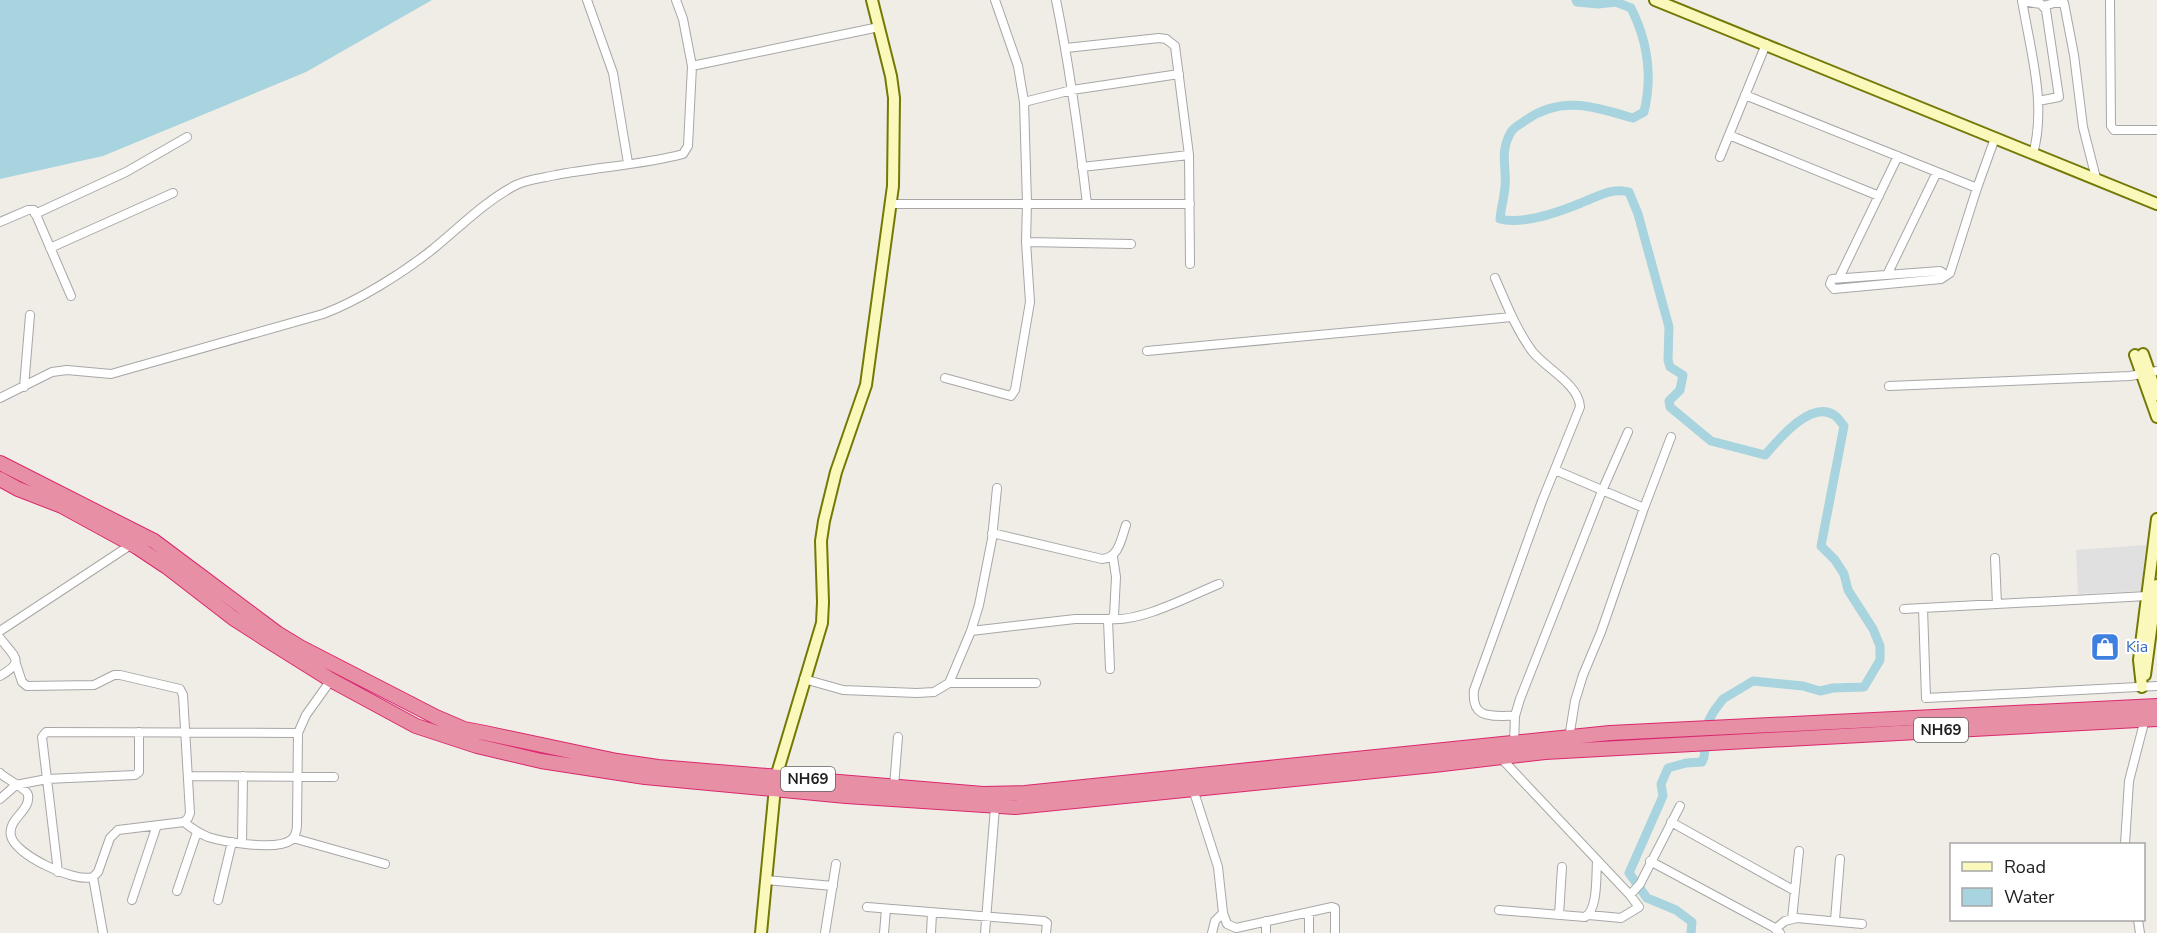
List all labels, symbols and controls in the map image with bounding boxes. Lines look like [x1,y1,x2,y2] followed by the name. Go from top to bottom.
[2089,631,2121,663] shop icon: Kia
[2126,636,2148,658] place label: Kia
[1914,718,1968,742] road number: NH69
[781,767,835,791] road number: NH69
[1950,843,2145,921] legend
[2004,855,2046,879] text: Road
[2004,885,2055,909] text: Water

